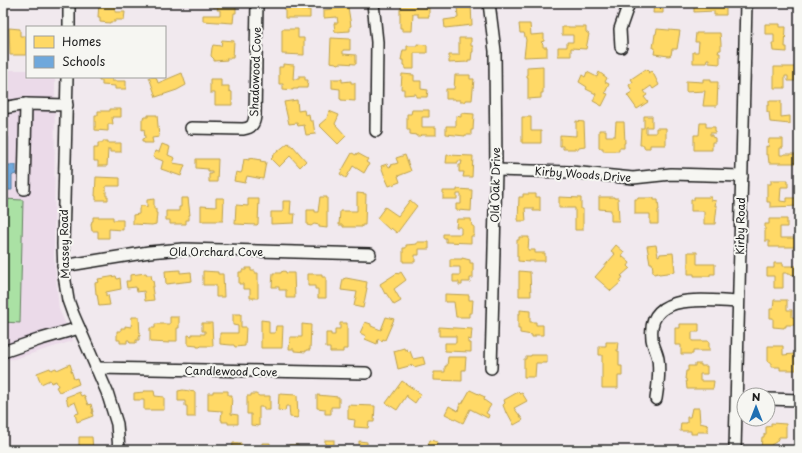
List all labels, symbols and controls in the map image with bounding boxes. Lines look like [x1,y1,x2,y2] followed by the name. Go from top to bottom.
[26,26,166,78] legend
[245,27,265,117] street label: Shadowood Cove
[62,32,101,50] text: Homes
[62,52,106,70] text: Schools
[486,147,504,223] street label: Old Oak Drive
[534,162,632,186] street label: Kirby Woods Drive
[731,197,749,255] street label: Kirby Road
[55,209,73,279] street label: Massey Road
[169,243,263,260] street label: Old Orchard Cove
[185,362,278,380] street label: Candlewood Cove
[736,387,776,427] north arrow
[752,388,761,405] text: N

